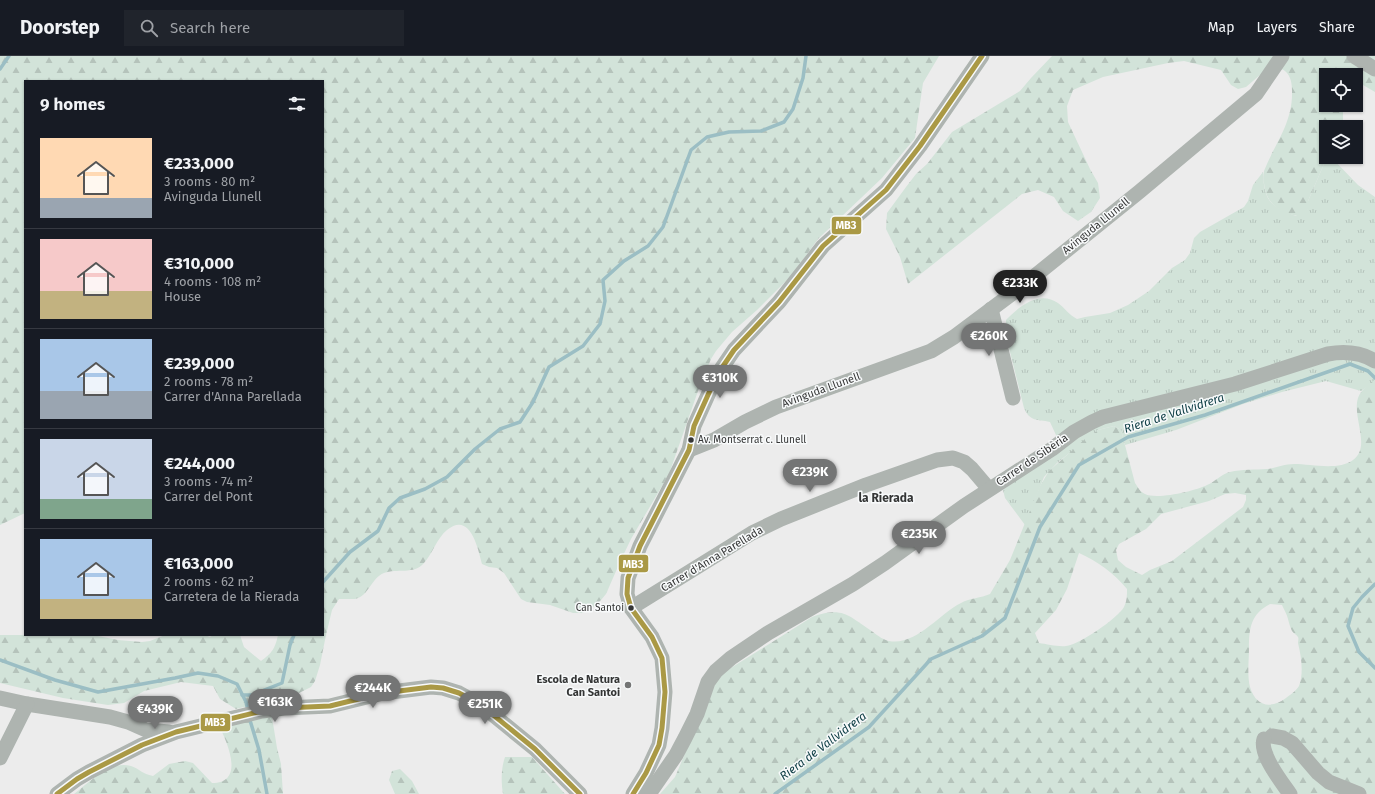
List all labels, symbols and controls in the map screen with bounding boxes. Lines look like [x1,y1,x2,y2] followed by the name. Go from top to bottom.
[124,10,404,46] search box
[20,16,100,39] text: Doorstep
[138,17,160,39] icon: search
[170,19,250,37] text: Search here
[1208,19,1234,36] text: Map
[1256,19,1297,36] text: Layers
[1319,19,1355,36] text: Share
[1319,68,1363,164] map controls
[1319,68,1363,112] button: locate
[286,93,308,115] icon: filters
[40,94,105,115] text: 9 homes
[1319,120,1363,164] button: layers
[164,153,234,174] text: €233,000
[72,154,120,202] icon: home
[164,174,255,189] text: 3 rooms · 80 m²
[164,189,262,204] text: Avinguda Llunell
[1060,195,1132,257] street label: Avinguda Llunell
[831,216,862,235] line badge: MB3
[835,219,857,232] text: MB3
[164,253,234,274] text: €310,000
[72,255,120,303] icon: home
[992,270,1048,304] pin: €233K
[164,274,261,289] text: 4 rooms · 108 m²
[1002,275,1038,290] text: €233K
[164,289,201,304] text: House
[961,323,1017,357] pin: €260K
[970,328,1008,343] text: €260K
[164,353,234,374] text: €239,000
[72,355,120,403] icon: home
[692,365,748,399] pin: €310K
[702,370,738,385] text: €310K
[780,370,862,410] street label: Avinguda Llunell
[164,374,253,389] text: 2 rooms · 78 m²
[164,389,302,404] text: Carrer d'Anna Parellada
[1122,390,1226,436] water label: Riera de Vallvidrera
[994,431,1070,489] street label: Carrer de Sibèria
[698,434,806,446] place label: Av. Montserrat c. Llunell
[686,435,696,445] marker: Av. Montserrat c. Llunell
[164,453,235,474] text: €244,000
[72,455,120,503] icon: home
[782,459,838,493] pin: €239K
[792,464,828,479] text: €239K
[164,474,253,489] text: 3 rooms · 74 m²
[164,489,253,504] text: Carrer del Pont
[858,491,914,505] district label: la Rierada
[891,521,947,555] pin: €235K
[659,523,765,595] street label: Carrer d'Anna Parellada
[901,526,937,541] text: €235K
[164,553,233,574] text: €163,000
[618,554,649,573] line badge: MB3
[72,555,120,603] icon: home
[622,558,644,571] text: MB3
[164,574,254,589] text: 2 rooms · 62 m²
[164,589,299,604] text: Carretera de la Rierada
[576,602,624,614] place label: Can Santoi
[626,603,636,613] marker: Can Santoi
[536,673,620,699] place label: Escola de Natura Can Santoi
[345,675,401,709] pin: €244K
[355,680,391,695] text: €244K
[623,680,633,690] marker: Escola de Natura Can Santoi
[247,689,303,723] pin: €163K
[457,691,513,725] pin: €251K
[257,694,293,709] text: €163K
[127,696,183,730] pin: €439K
[468,696,502,711] text: €251K
[137,701,173,716] text: €439K
[777,709,869,783] water label: Riera de Vallvidrera
[200,713,231,732] line badge: MB3
[204,716,226,729] text: MB3

